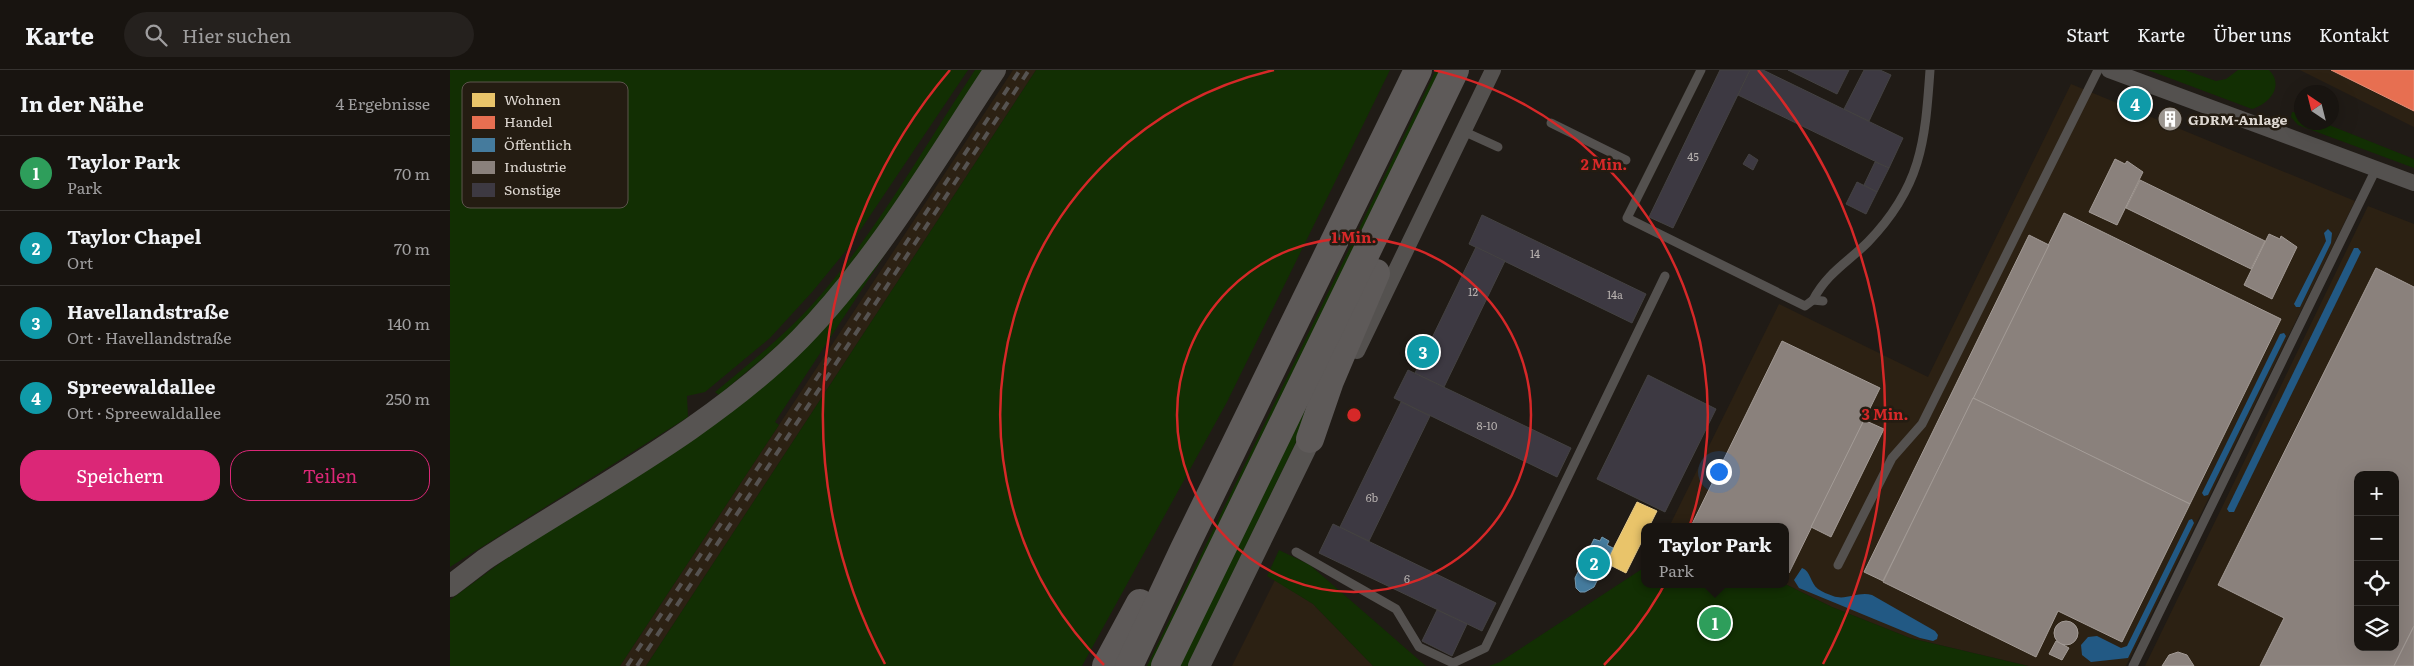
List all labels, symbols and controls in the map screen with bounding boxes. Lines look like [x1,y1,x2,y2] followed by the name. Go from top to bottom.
[124,12,474,57] search box
[25,17,94,52] text: Karte
[142,21,170,49] icon: search
[182,21,291,49] text: Hier suchen
[2066,21,2109,48] text: Start
[2137,21,2185,48] text: Karte
[2213,21,2291,48] text: Über uns
[2319,21,2389,48] text: Kontakt
[462,82,628,208] legend
[2119,85,2151,123] pin: 4
[2294,85,2339,130] north arrow
[20,87,144,118] text: In der Nähe
[504,89,561,109] text: Wohnen
[336,91,430,115] text: 4 Ergebnisse
[2157,106,2183,132] building icon: GDRM-Anlage
[2188,109,2288,129] place label: GDRM-Anlage
[504,111,553,131] text: Handel
[504,134,572,154] text: Öffentlich
[67,147,180,175] text: Taylor Park
[1687,148,1699,164] house number: 45
[1581,152,1627,175] text: 2 Min.
[504,156,566,176] text: Industrie
[33,161,39,185] text: 1
[394,161,430,185] text: 70 m
[67,175,102,199] text: Park
[504,179,561,199] text: Sonstige
[67,222,201,250] text: Taylor Chapel
[1332,225,1376,248] text: 1 Min.
[32,236,40,260] text: 2
[394,236,430,260] text: 70 m
[1530,245,1540,261] house number: 14
[67,250,93,274] text: Ort
[1468,283,1478,299] house number: 12
[1607,286,1623,302] house number: 14a
[67,297,229,325] text: Havellandstraße
[32,311,40,335] text: 3
[387,311,430,335] text: 140 m
[67,325,231,349] text: Ort · Havellandstraße
[1407,333,1439,371] pin: 3
[67,372,216,400] text: Spreewaldallee
[31,386,41,410] text: 4
[386,386,430,410] text: 250 m
[67,400,221,424] text: Ort · Spreewaldallee
[1862,402,1908,425] text: 3 Min.
[1345,406,1363,424] centre of rings
[1477,417,1497,433] house number: 8-10
[20,450,220,501] button: Speichern
[230,450,430,501] button: Teilen
[1706,459,1732,485] your location
[2354,471,2399,651] map controls
[2354,471,2399,516] button: +
[1366,489,1379,505] house number: 6b
[2354,516,2399,561] button: −
[1641,523,1789,588] popup
[1659,530,1771,558] text: Taylor Park
[1578,544,1610,582] pin: 2
[1659,558,1694,582] text: Park
[2354,561,2399,606] button: locate
[1404,570,1410,586] house number: 6
[1699,604,1731,642] pin: 1
[2354,606,2399,651] button: layers

